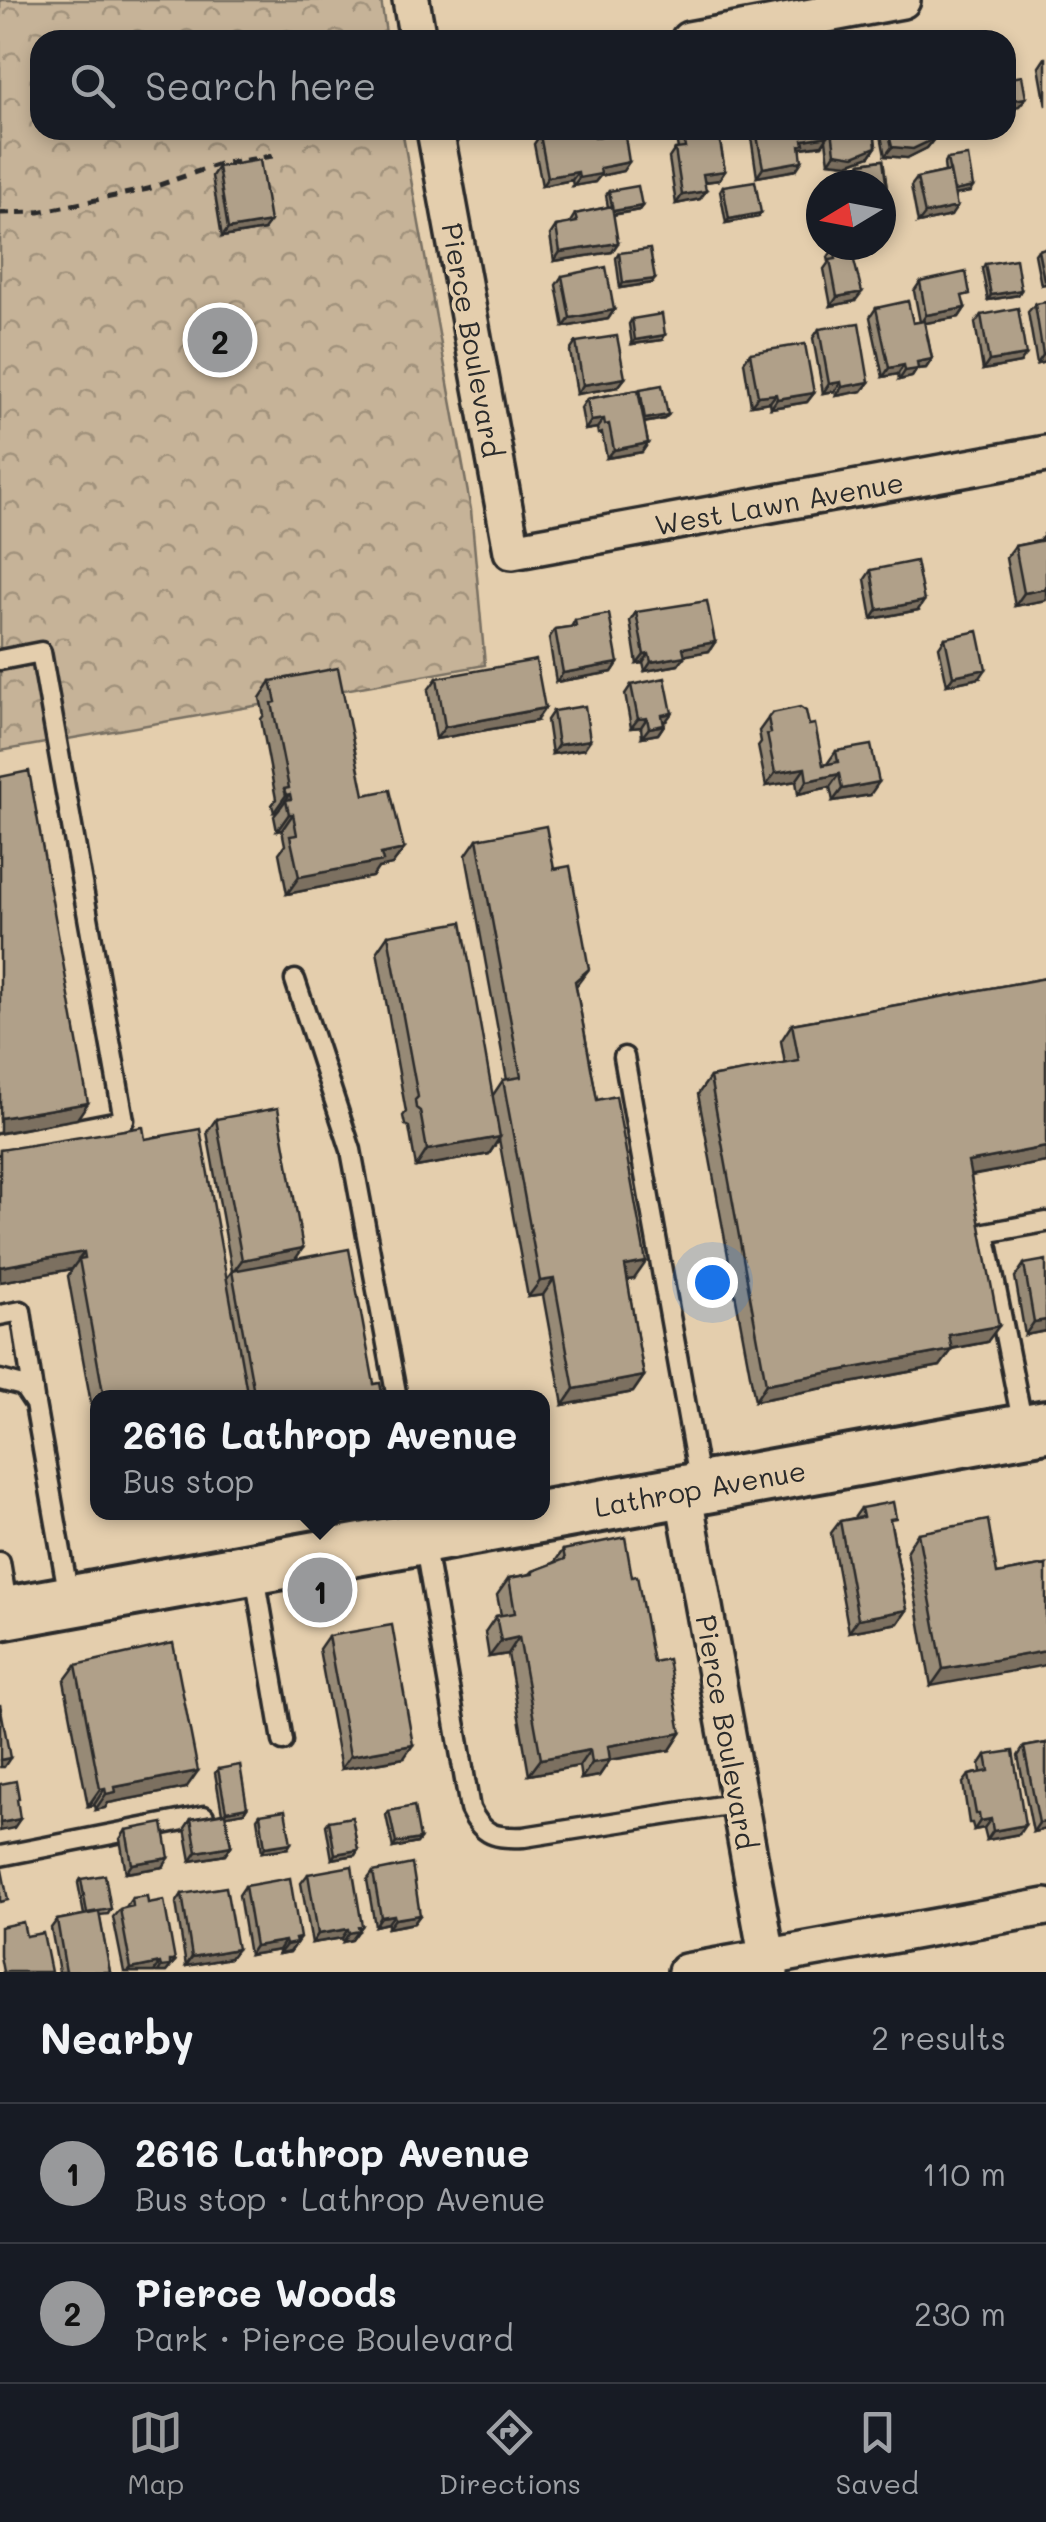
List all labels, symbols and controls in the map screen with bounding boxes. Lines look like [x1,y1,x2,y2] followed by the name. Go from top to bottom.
[30,30,1016,140] search box
[65,58,120,113] icon: search
[145,60,376,110] text: Search here
[806,170,896,260] north arrow
[435,220,511,460] street label: Pierce Boulevard
[188,302,252,378] pin: 2
[652,463,906,543] street label: West Lawn Avenue
[687,1257,738,1308] your location
[90,1390,550,1520] popup
[123,1409,517,1459] text: 2616 Lathrop Avenue
[591,1452,809,1524] street label: Lathrop Avenue
[123,1459,254,1501] text: Bus stop
[288,1552,352,1628] pin: 1
[689,1612,765,1852] street label: Pierce Boulevard
[40,2010,194,2065] text: Nearby
[871,2016,1006,2058] text: 2 results
[135,2127,530,2177] text: 2616 Lathrop Avenue
[65,2152,80,2194] text: 1
[922,2152,1006,2194] text: 110 m
[135,2177,546,2219] text: Bus stop · Lathrop Avenue
[135,2267,397,2317] text: Pierce Woods
[64,2292,81,2334] text: 2
[914,2292,1006,2334] text: 230 m
[135,2317,513,2359] text: Park · Pierce Boulevard
[127,2405,184,2501] tab: Map
[439,2405,581,2501] tab: Directions
[836,2405,919,2501] tab: Saved

